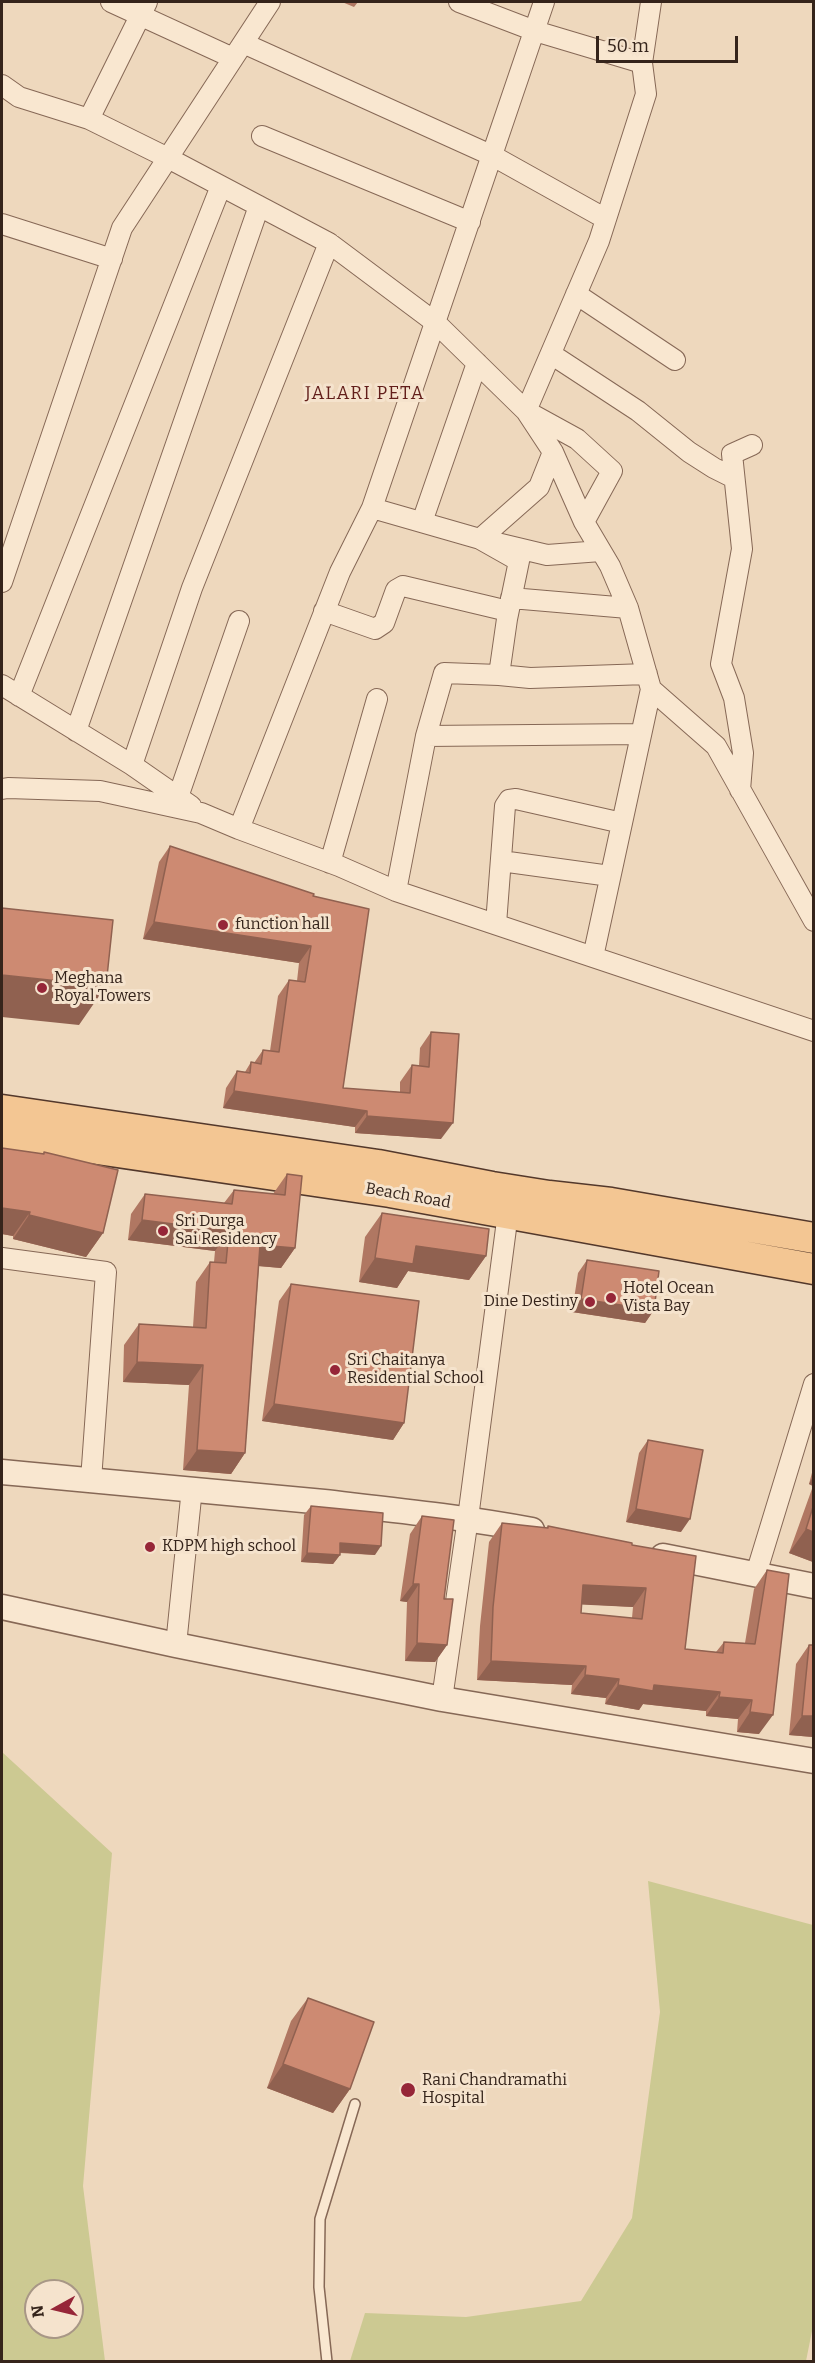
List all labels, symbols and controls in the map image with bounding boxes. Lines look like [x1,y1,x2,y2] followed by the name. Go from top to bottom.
[599,24,742,62] scale bar
[607,35,649,57] text: 50 m
[305,383,425,405] district label: JALARI PETA
[235,915,330,935] place label: function hall
[216,918,230,932] marker: function hall
[54,969,151,1007] place label: Meghana Royal Towers
[35,981,49,995] marker: Meghana Royal Towers
[364,1179,452,1213] street label: Beach Road
[175,1212,277,1250] place label: Sri Durga Sai Residency
[156,1224,170,1238] marker: Sri Durga Sai Residency
[623,1279,714,1317] place label: Hotel Ocean Vista Bay
[604,1291,618,1305] marker: Hotel Ocean Vista Bay
[483,1292,578,1312] place label: Dine Destiny
[583,1295,597,1309] marker: Dine Destiny
[347,1351,484,1389] place label: Sri Chaitanya Residential School
[328,1363,342,1377] marker: Sri Chaitanya Residential School
[162,1537,296,1557] place label: KDPM high school
[143,1540,157,1554] marker: KDPM high school
[422,2071,567,2109] place label: Rani Chandramathi Hospital
[399,2081,417,2099] marker: Rani Chandramathi Hospital
[24,2279,84,2339] north arrow
[27,2304,48,2319] text: N

